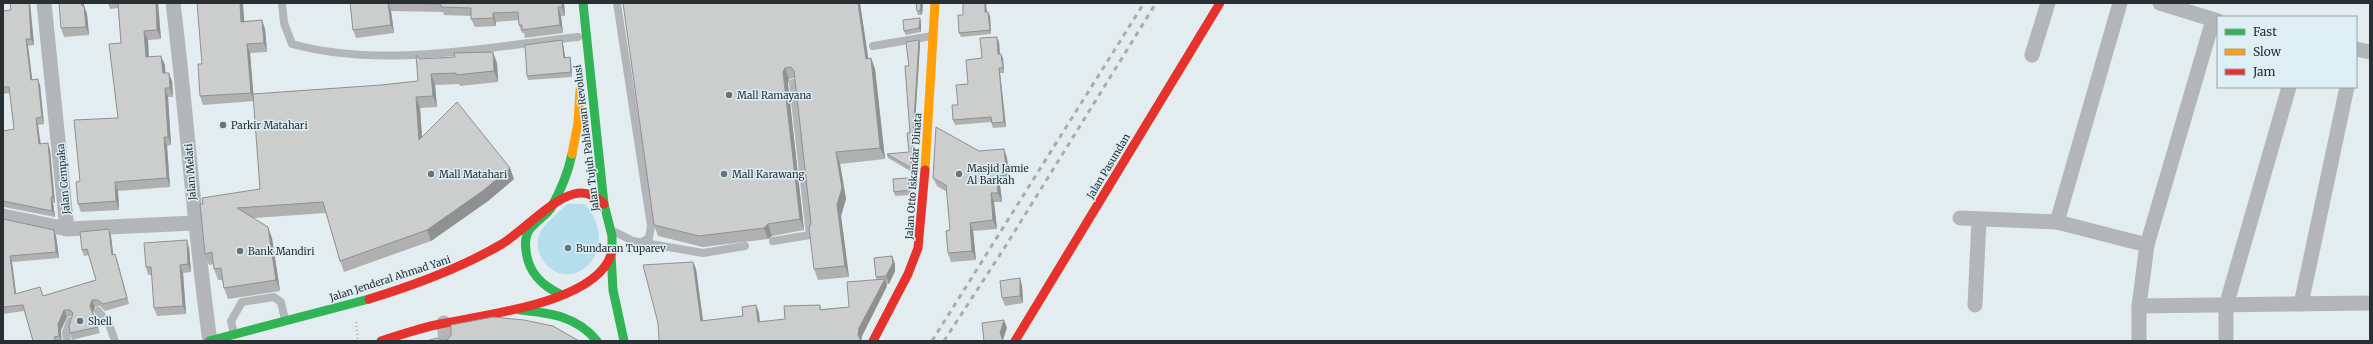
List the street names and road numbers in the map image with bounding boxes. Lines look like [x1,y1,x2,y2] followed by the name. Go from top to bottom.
[571,64,602,213] street label: Jalan Tujuh Pahlawan Revolusi
[903,112,924,241] street label: Jalan Otto Iskandar Dinata
[1083,131,1133,202] street label: Jalan Pasundan
[54,142,73,216] street label: Jalan Cempaka
[182,143,199,202] street label: Jalan Melati
[327,253,452,305] street label: Jalan Jenderal Ahmad Yani

